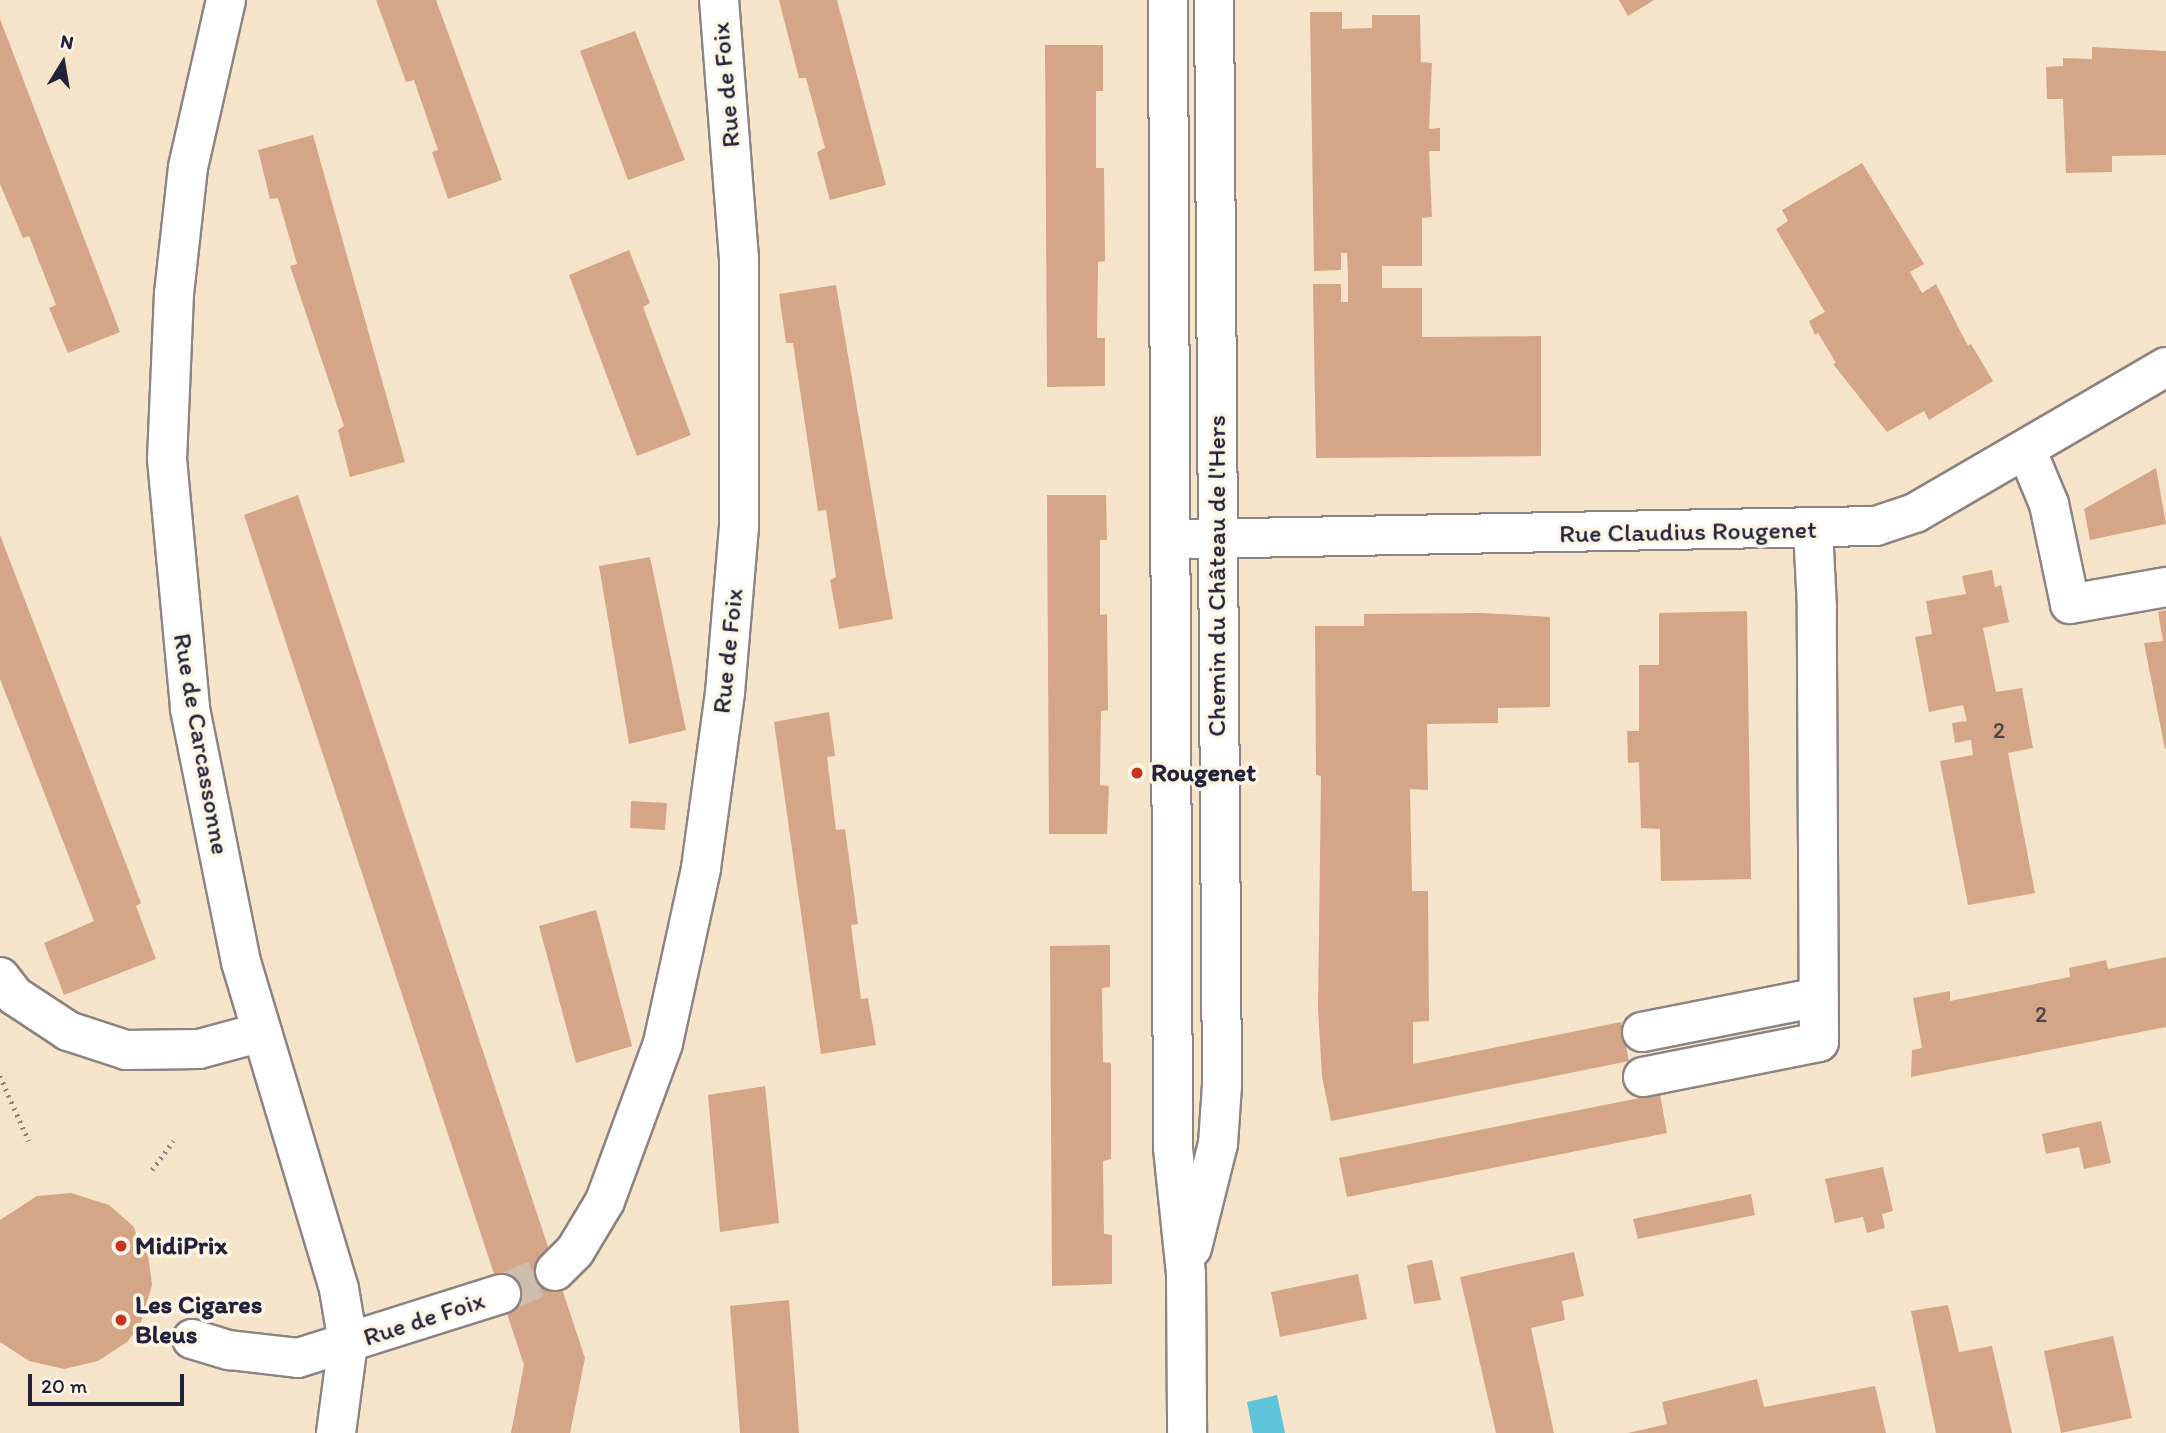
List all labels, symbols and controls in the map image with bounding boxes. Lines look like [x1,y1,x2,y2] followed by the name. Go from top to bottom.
[705,21,747,149] street label: Rue de Foix
[28,28,98,98] north arrow
[59,29,76,54] text: N
[1201,415,1233,737] street label: Chemin du Château de l'Hers
[1559,514,1817,550] street label: Rue Claudius Rougenet
[706,587,750,715] street label: Rue de Foix
[166,631,236,857] street label: Rue de Carcassonne
[1993,716,2005,744] house number: 2
[1151,757,1256,789] place label: Rougenet
[1129,765,1145,781] marker: Rougenet
[2035,1000,2047,1028] house number: 2
[135,1230,227,1262] place label: MidiPrix
[113,1238,129,1254] marker: MidiPrix
[359,1285,489,1353] street label: Rue de Foix
[135,1289,261,1350] place label: Les Cigares Bleus
[113,1312,129,1328] marker: Les Cigares Bleus
[32,1360,187,1404] scale bar
[41,1373,87,1398] text: 20 m

